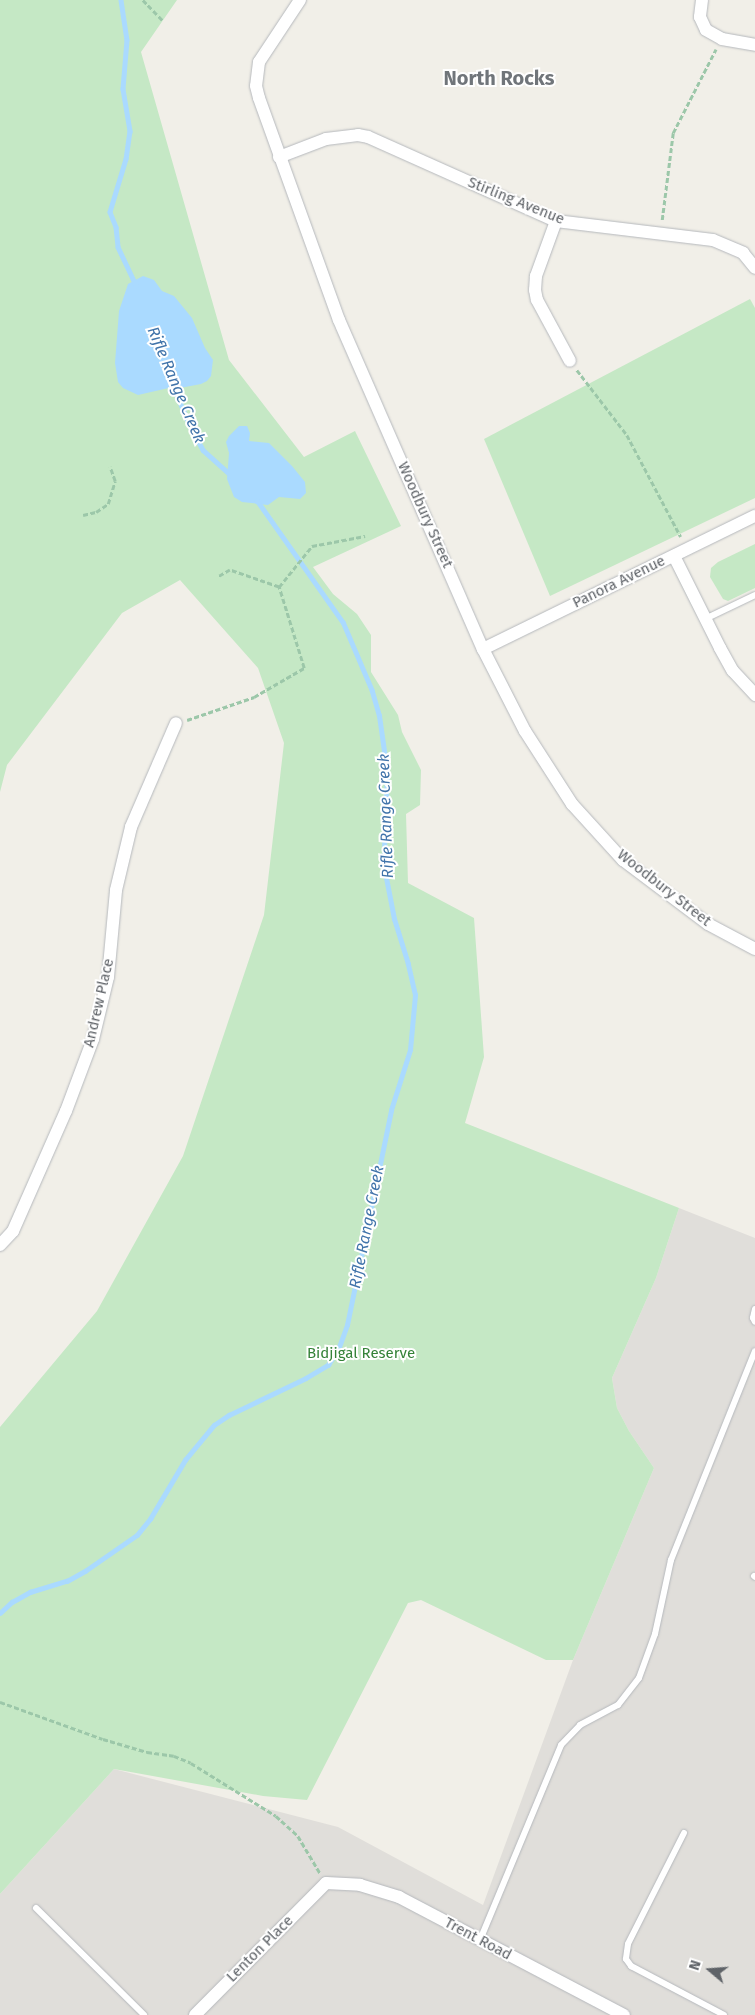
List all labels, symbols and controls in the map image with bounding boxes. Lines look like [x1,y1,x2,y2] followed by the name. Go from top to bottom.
[444,66,554,90] district label: North Rocks
[465,173,567,229] street label: Stirling Avenue
[143,324,209,446] water label: Rifle Range Creek
[394,459,456,571] street label: Woodbury Street
[570,552,668,612] street label: Panora Avenue
[374,753,398,879] water label: Rifle Range Creek
[613,846,715,930] street label: Woodbury Street
[80,957,118,1049] street label: Andrew Place
[346,1164,388,1290] water label: Rifle Range Creek
[307,1345,415,1363] park label: Bidjigal Reserve
[223,1912,297,1986] street label: Lenton Place
[441,1914,515,1964] street label: Trent Road
[685,1945,735,1995] north arrow
[686,1958,705,1972] text: N

